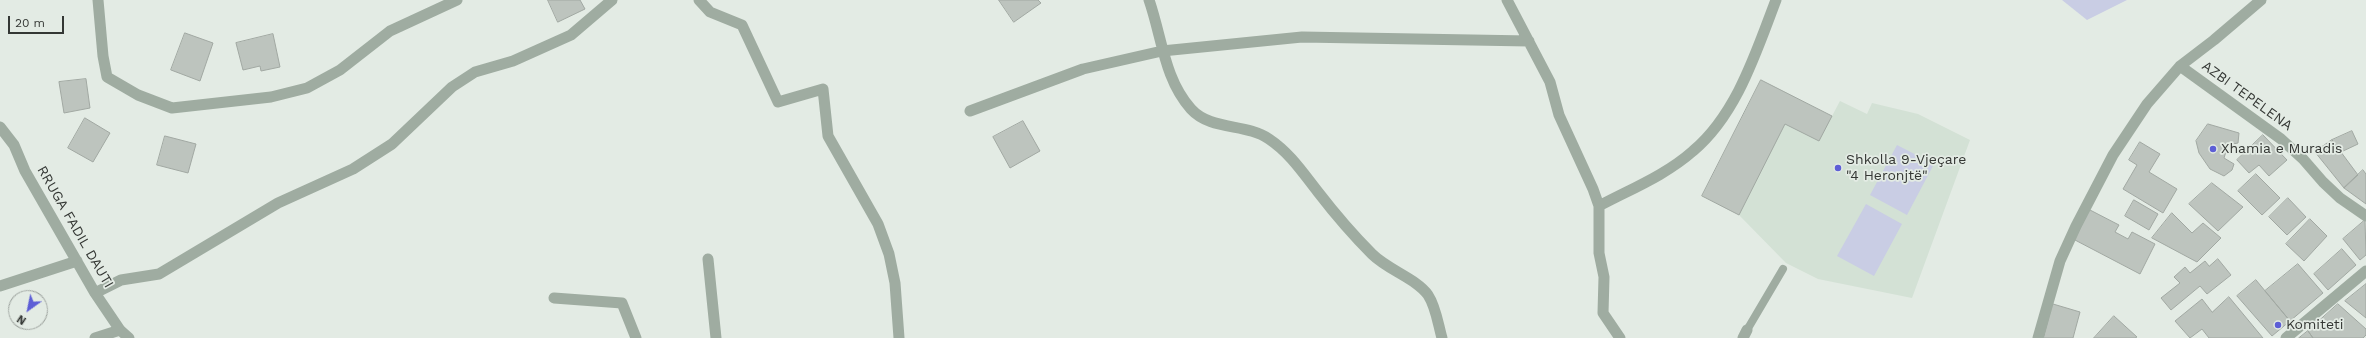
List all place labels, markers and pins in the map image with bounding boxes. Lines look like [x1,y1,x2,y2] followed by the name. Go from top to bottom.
[2221,141,2342,157] place label: Xhamia e Muradis
[2208,144,2218,154] marker: Xhamia e Muradis
[1846,152,1966,184] place label: Shkolla 9-Vjeçare "4 Heronjtë"
[1833,163,1843,173] marker: Shkolla 9-Vjeçare "4 Heronjtë"
[2286,317,2343,333] place label: Komiteti
[2273,320,2283,330] marker: Komiteti

